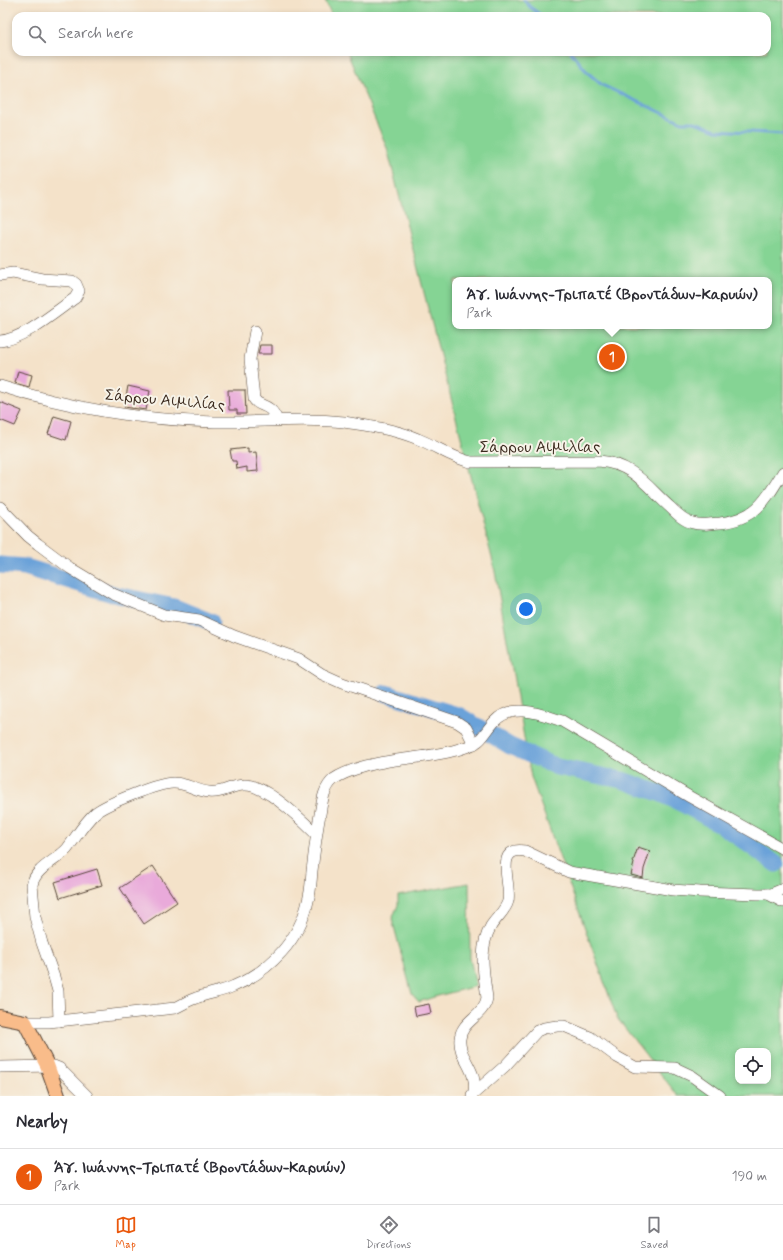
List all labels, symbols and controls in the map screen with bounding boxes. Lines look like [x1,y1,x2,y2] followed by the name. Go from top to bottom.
[12,12,771,56] search box
[26,23,48,45] icon: search
[58,24,134,44] text: Search here
[452,277,772,329] popup
[466,285,758,305] text: Άγ. Ιωάννης-Τριπατέ (Βροντάδων-Καρυών)
[466,305,492,322] text: Park
[599,342,625,372] pin: 1
[104,385,226,416] street label: Σάρρου Αιμιλίας
[480,437,600,458] street label: Σάρρου Αιμιλίας
[516,599,536,619] your location
[735,1048,771,1084] map controls
[735,1048,771,1084] button: locate
[16,1111,68,1133] text: Nearby
[54,1158,345,1178] text: Άγ. Ιωάννης-Τριπατέ (Βροντάδων-Καρυών)
[26,1168,32,1185] text: 1
[732,1168,767,1185] text: 190 m
[54,1178,80,1195] text: Park
[115,1214,137,1252] tab: Map
[366,1214,411,1252] tab: Directions
[641,1214,668,1252] tab: Saved

